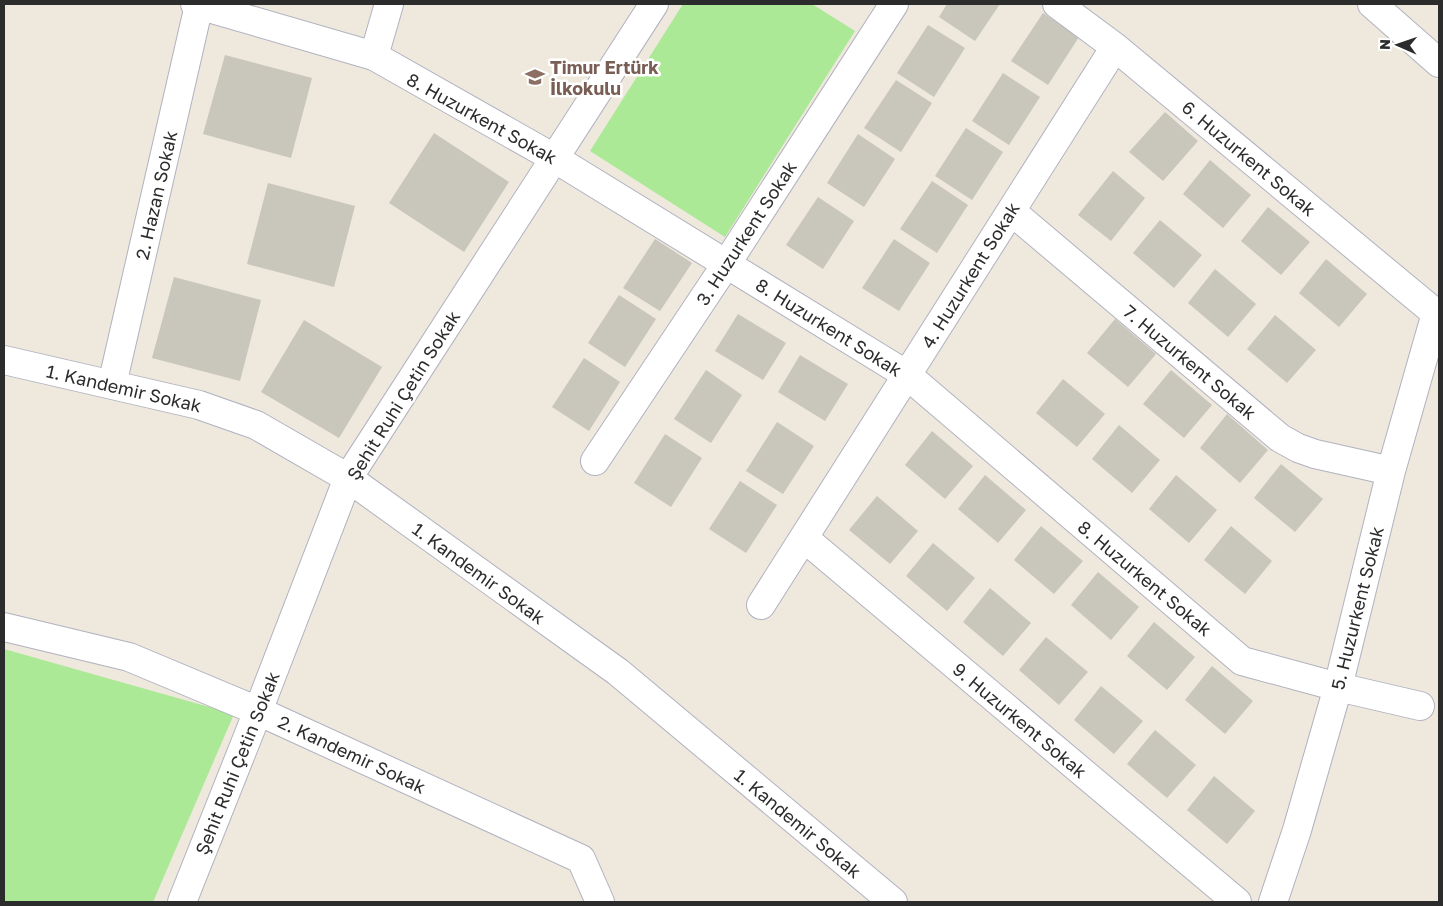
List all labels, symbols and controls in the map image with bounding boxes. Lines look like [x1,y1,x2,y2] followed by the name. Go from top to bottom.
[1373,20,1423,70] north arrow
[1376,39,1393,50] text: N
[550,56,659,99] place label: Timur Ertürk İlkokulu
[524,66,546,88] school or university icon: Timur Ertürk İlkokulu
[403,68,561,168] street label: 8. Huzurkent Sokak
[1178,96,1320,220] street label: 6. Huzurkent Sokak
[130,128,182,262] street label: 2. Hazan Sokak
[691,157,801,309] street label: 3. Huzurkent Sokak
[916,198,1024,352] street label: 4. Huzurkent Sokak
[752,273,906,381] street label: 8. Huzurkent Sokak
[1119,300,1261,424] street label: 7. Huzurkent Sokak
[342,306,464,484] street label: Şehit Ruhi Çetin Sokak
[44,359,204,417] street label: 1. Kandemir Sokak
[1074,516,1216,640] street label: 8. Huzurkent Sokak
[408,518,550,628] street label: 1. Kandemir Sokak
[1326,524,1388,692] street label: 5. Huzurkent Sokak
[949,658,1091,782] street label: 9. Huzurkent Sokak
[190,668,284,858] street label: Şehit Ruhi Çetin Sokak
[275,710,429,798] street label: 2. Kandemir Sokak
[730,764,866,882] street label: 1. Kandemir Sokak

